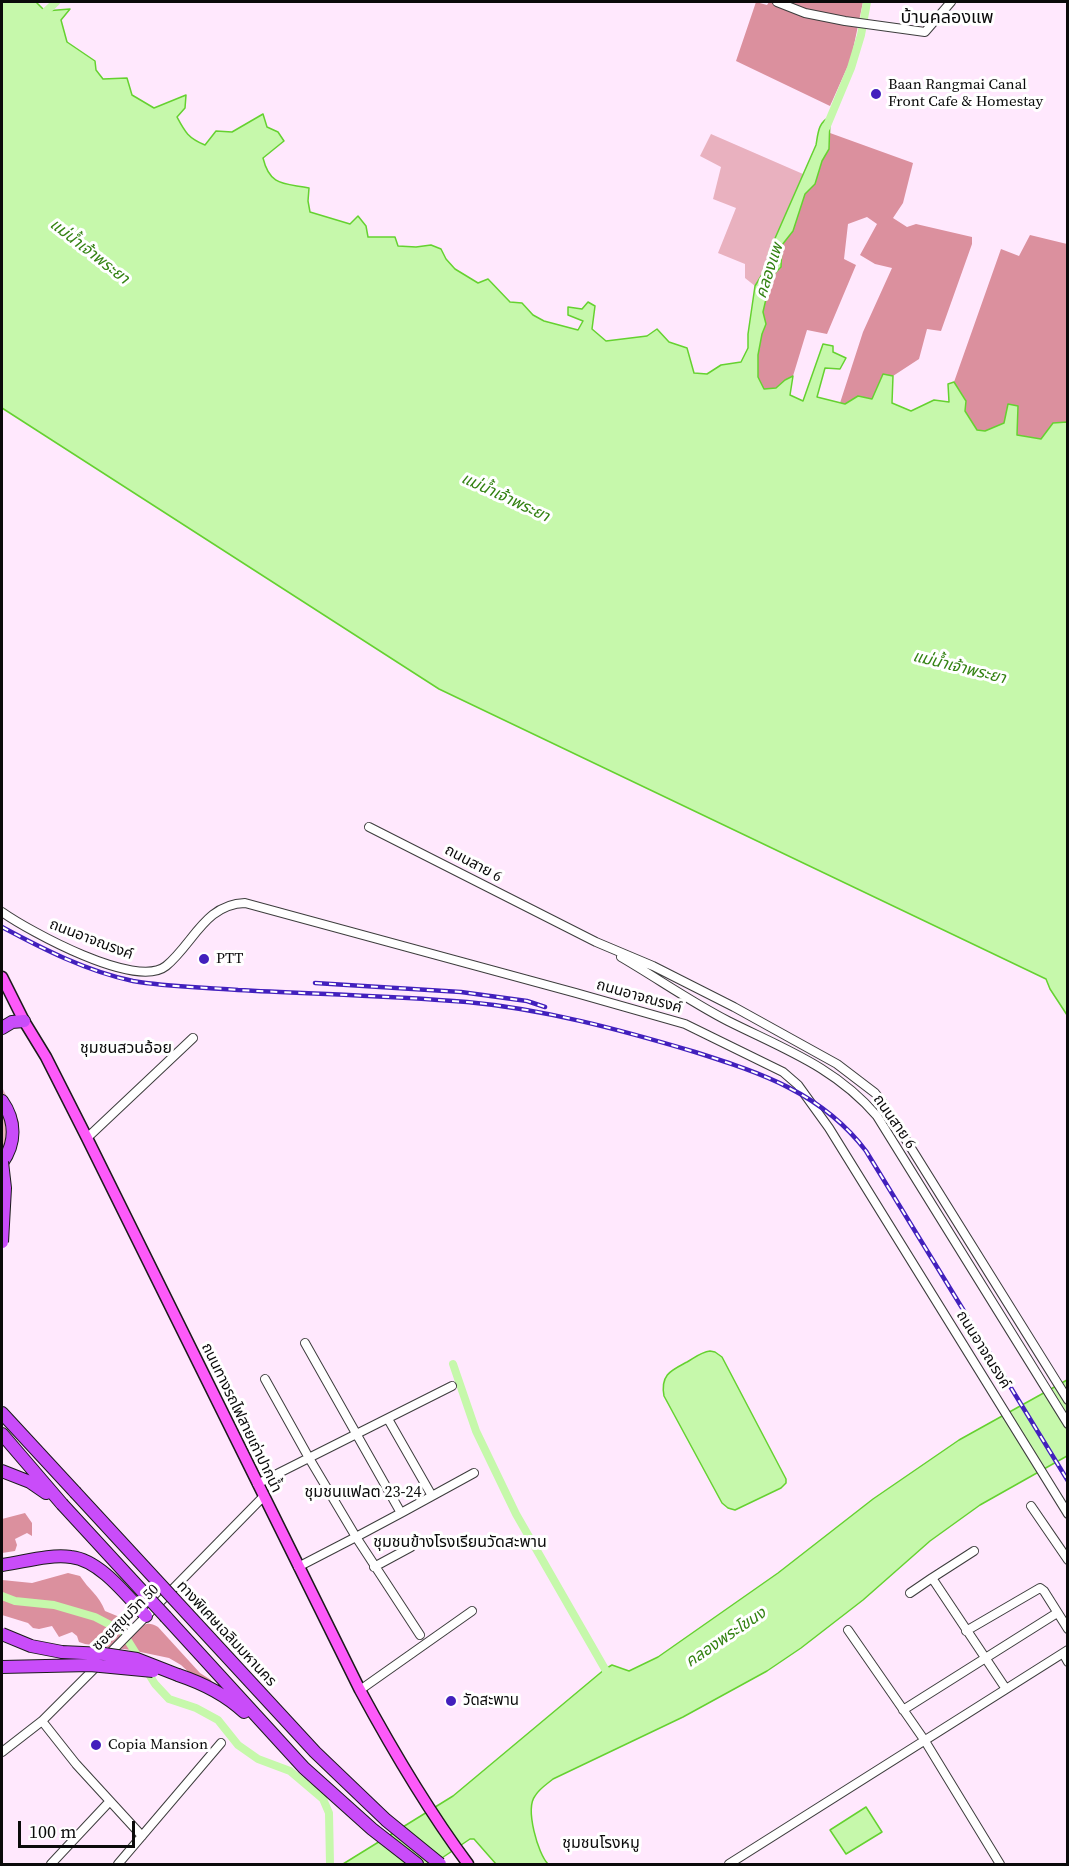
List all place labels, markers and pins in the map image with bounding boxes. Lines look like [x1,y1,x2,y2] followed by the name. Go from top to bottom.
[888,76,1043,111] place label: Baan Rangmai Canal Front Cafe & Homestay
[869,87,883,101] marker: Baan Rangmai Canal Front Cafe & Homestay
[216,950,243,968] place label: PTT
[197,952,211,966] marker: PTT
[463,1692,519,1710] place label: วัดสะพาน
[444,1694,458,1708] marker: วัดสะพาน
[108,1736,208,1754] place label: Copia Mansion
[89,1738,103,1752] marker: Copia Mansion

